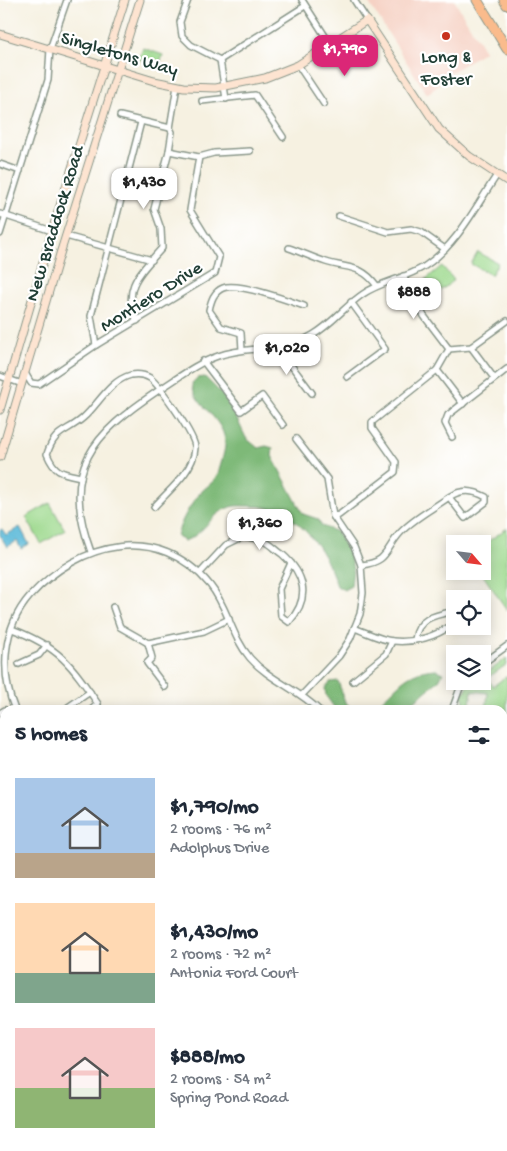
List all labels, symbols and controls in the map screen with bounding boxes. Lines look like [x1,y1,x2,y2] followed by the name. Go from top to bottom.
[58,28,181,83] street label: Singletons Way
[440,30,452,42] marker: Long & Foster
[304,34,386,77] pin: $1,790
[323,41,367,60] text: $1,790
[420,47,474,92] place label: Long & Foster
[22,142,91,305] street label: New Braddock Road
[103,168,185,210] pin: $1,430
[122,174,166,193] text: $1,430
[96,257,207,339] street label: Montiero Drive
[384,278,444,320] pin: $888
[397,284,431,303] text: $888
[246,334,328,376] pin: $1,020
[265,340,309,359] text: $1,020
[219,508,301,551] pin: $1,360
[238,515,282,534] text: $1,360
[446,535,491,580] north arrow
[446,535,491,690] map controls
[446,590,491,635] button: locate
[446,645,491,690] button: layers
[465,721,493,749] icon: filters
[15,723,87,748] text: 5 homes
[170,796,259,821] text: $1,790/mo
[55,798,115,858] icon: home
[170,821,272,840] text: 2 rooms · 76 m²
[170,840,269,859] text: Adolphus Drive
[170,921,258,946] text: $1,430/mo
[55,923,115,983] icon: home
[170,946,271,965] text: 2 rooms · 72 m²
[170,965,298,984] text: Antonia Ford Court
[170,1046,245,1071] text: $888/mo
[55,1048,115,1108] icon: home
[170,1071,271,1090] text: 2 rooms · 54 m²
[170,1090,288,1109] text: Spring Pond Road

